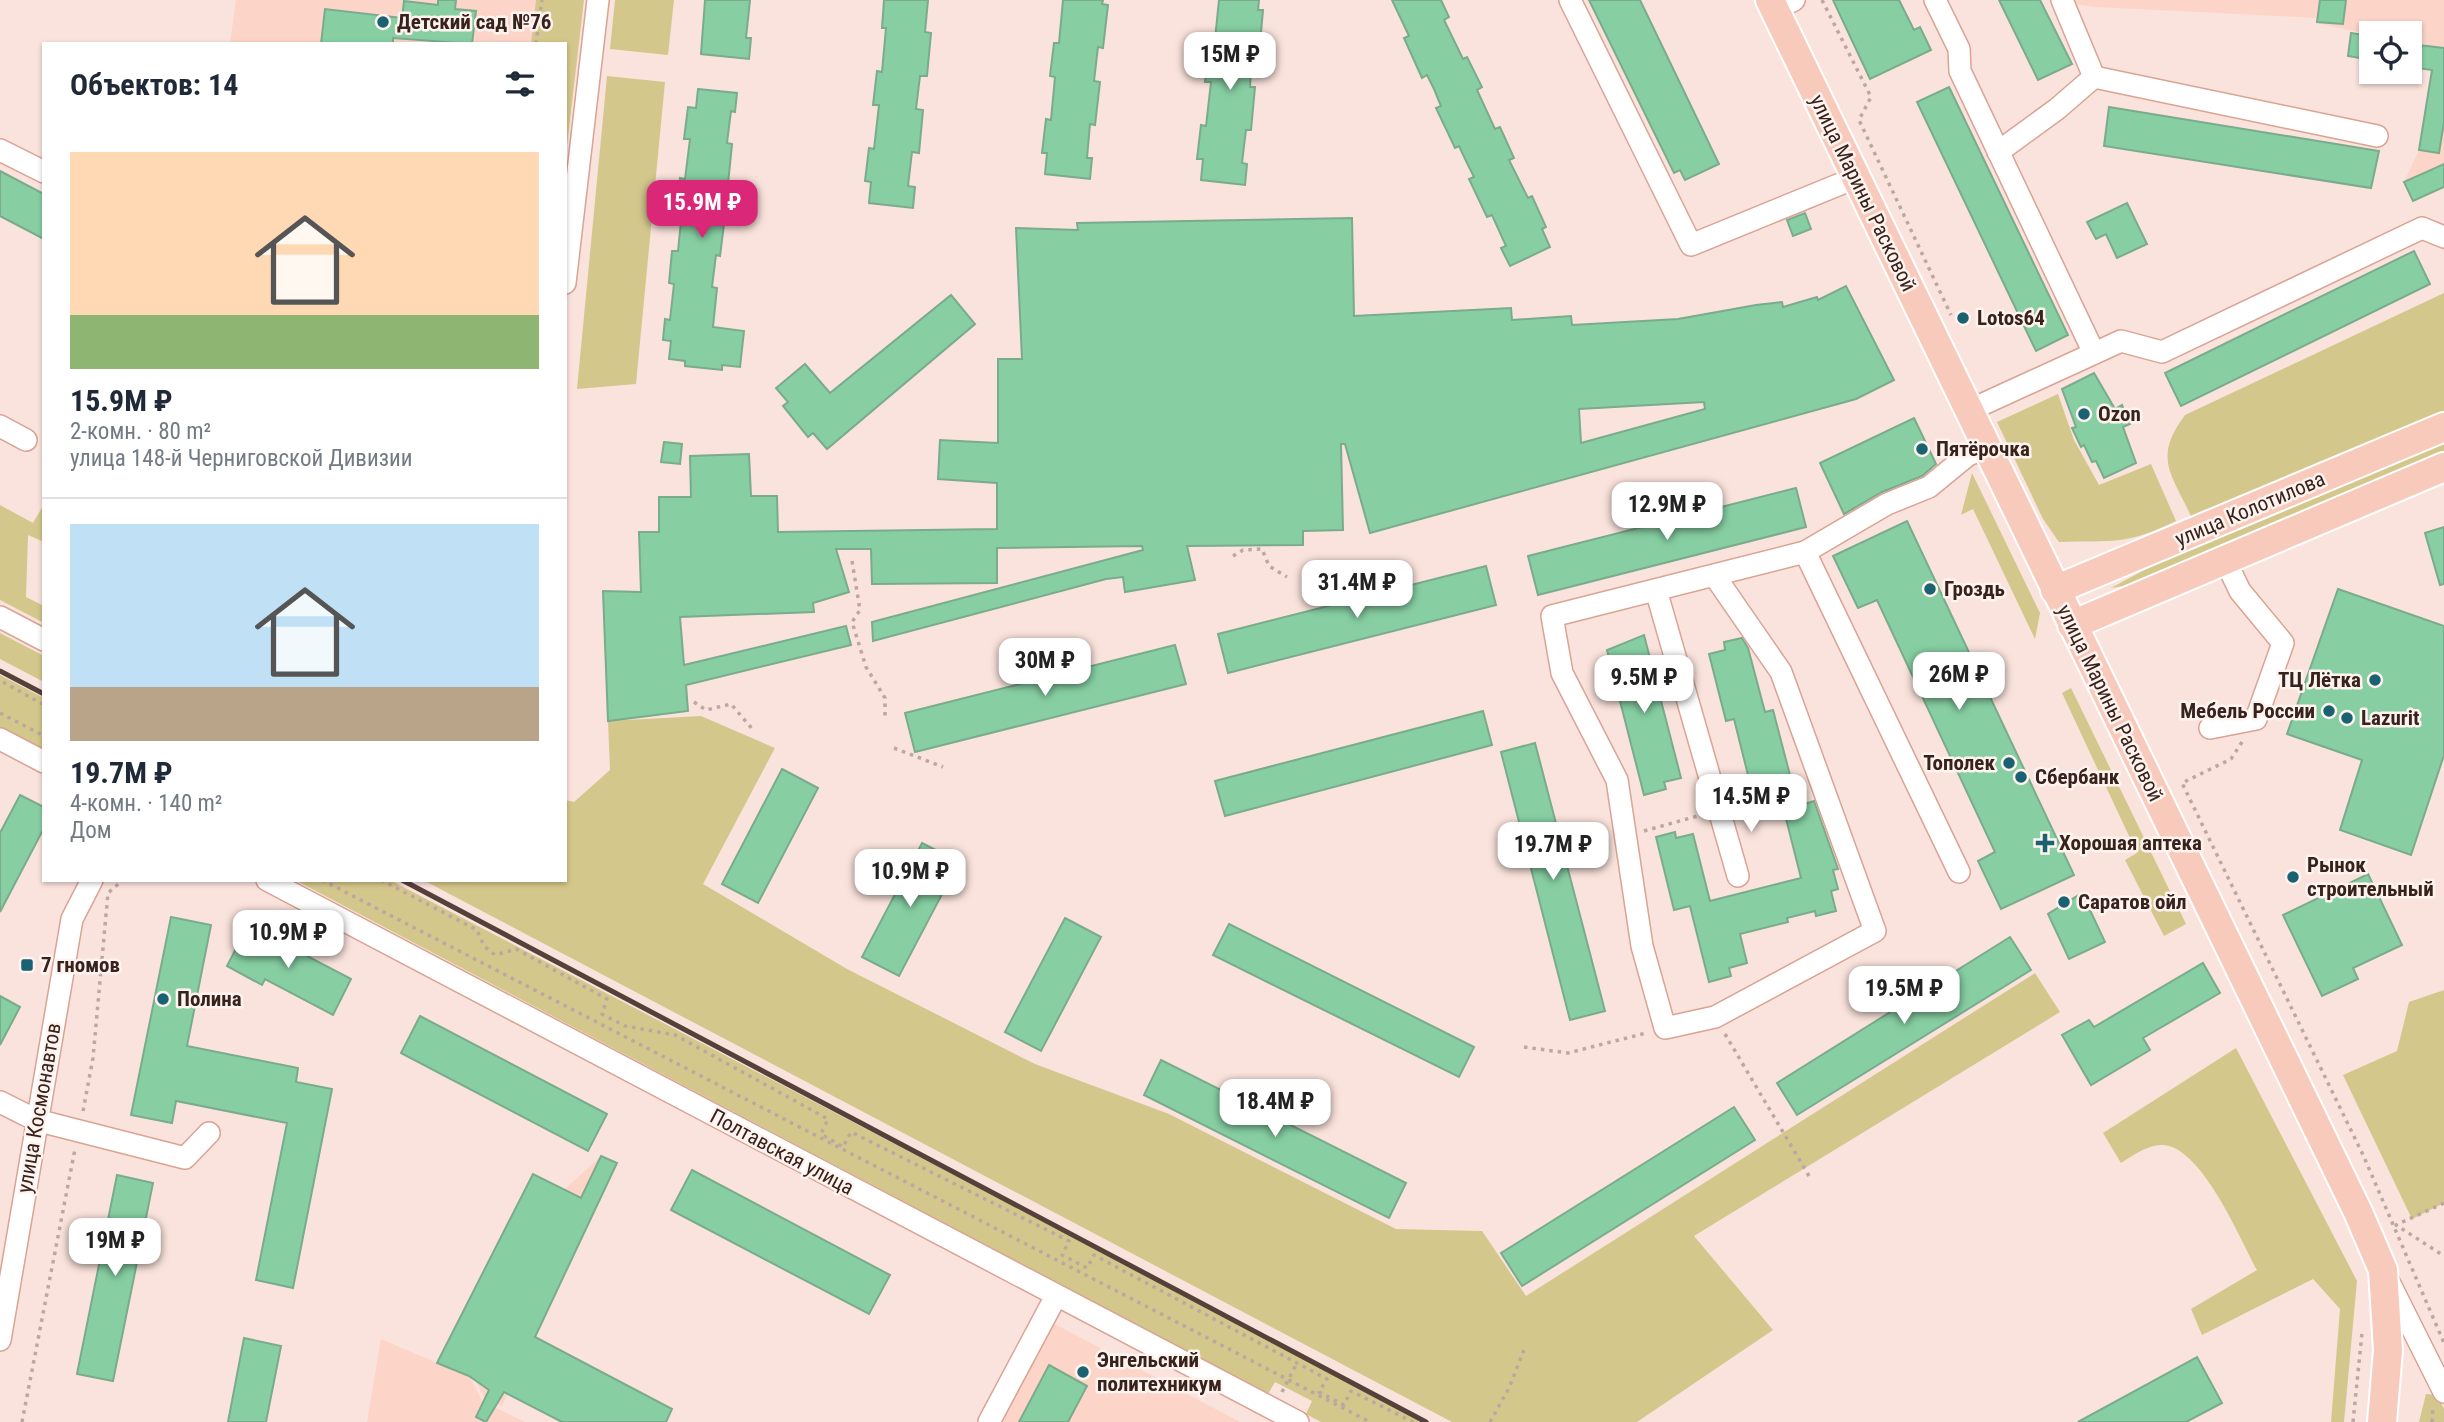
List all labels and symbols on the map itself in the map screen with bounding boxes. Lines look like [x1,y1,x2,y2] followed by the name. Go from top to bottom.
[397,10,551,34] place label: Детский сад №76
[375,14,391,30] marker: Детский сад №76
[1181,32,1279,92] pin: 15M ₽
[1805,91,1921,295] street label: улица Марины Расковой
[637,180,767,240] pin: 15.9M ₽
[1977,306,2045,330] place label: Lotos64
[1955,310,1971,326] marker: Lotos64
[2098,402,2141,426] place label: Ozon
[2076,406,2092,422] marker: Ozon
[1936,437,2030,461] place label: Пятёрочка
[1914,441,1930,457] marker: Пятёрочка
[2172,467,2328,551] street label: улица Колотилова
[1602,482,1732,542] pin: 12.9M ₽
[1292,560,1422,620] pin: 31.4M ₽
[1944,577,2005,601] place label: Гроздь
[1922,581,1938,597] marker: Гроздь
[2052,601,2168,805] street label: улица Марины Расковой
[996,638,1094,698] pin: 30M ₽
[1910,652,2008,712] pin: 26M ₽
[1587,656,1701,715] pin: 9.5M ₽
[2278,668,2361,692] place label: ТЦ Лётка
[2367,672,2383,688] marker: ТЦ Лётка
[2180,699,2315,723] place label: Мебель России
[2321,703,2337,719] marker: Мебель России
[2361,706,2419,730] place label: Lazurit
[2339,710,2355,726] marker: Lazurit
[1923,751,1995,775] place label: Тополек
[2001,755,2017,771] marker: Тополек
[2035,765,2120,789] place label: Сбербанк
[2013,769,2029,785] marker: Сбербанк
[1686,774,1816,834] pin: 14.5M ₽
[1488,822,1618,882] pin: 19.7M ₽
[2059,831,2202,855] place label: Хорошая аптека
[2037,835,2053,851] marker: Хорошая аптека
[845,850,975,909] pin: 10.9M ₽
[2307,853,2434,901] place label: Рынок строительный
[2285,869,2301,885] marker: Рынок строительный
[2078,890,2186,914] place label: Саратов ойл
[2056,894,2072,910] marker: Саратов ойл
[223,911,353,970] pin: 10.9M ₽
[41,953,120,977] place label: 7 гномов
[19,957,35,973] marker: 7 гномов
[1839,967,1969,1026] pin: 19.5M ₽
[177,987,242,1011] place label: Полина
[155,991,171,1007] marker: Полина
[12,1021,66,1195] street label: улица Космонавтов
[1210,1080,1340,1139] pin: 18.4M ₽
[706,1104,858,1200] street label: Полтавская улица
[66,1218,164,1278] pin: 19M ₽
[1097,1348,1222,1396] place label: Энгельский политехникум
[1075,1364,1091,1380] marker: Энгельский политехникум

